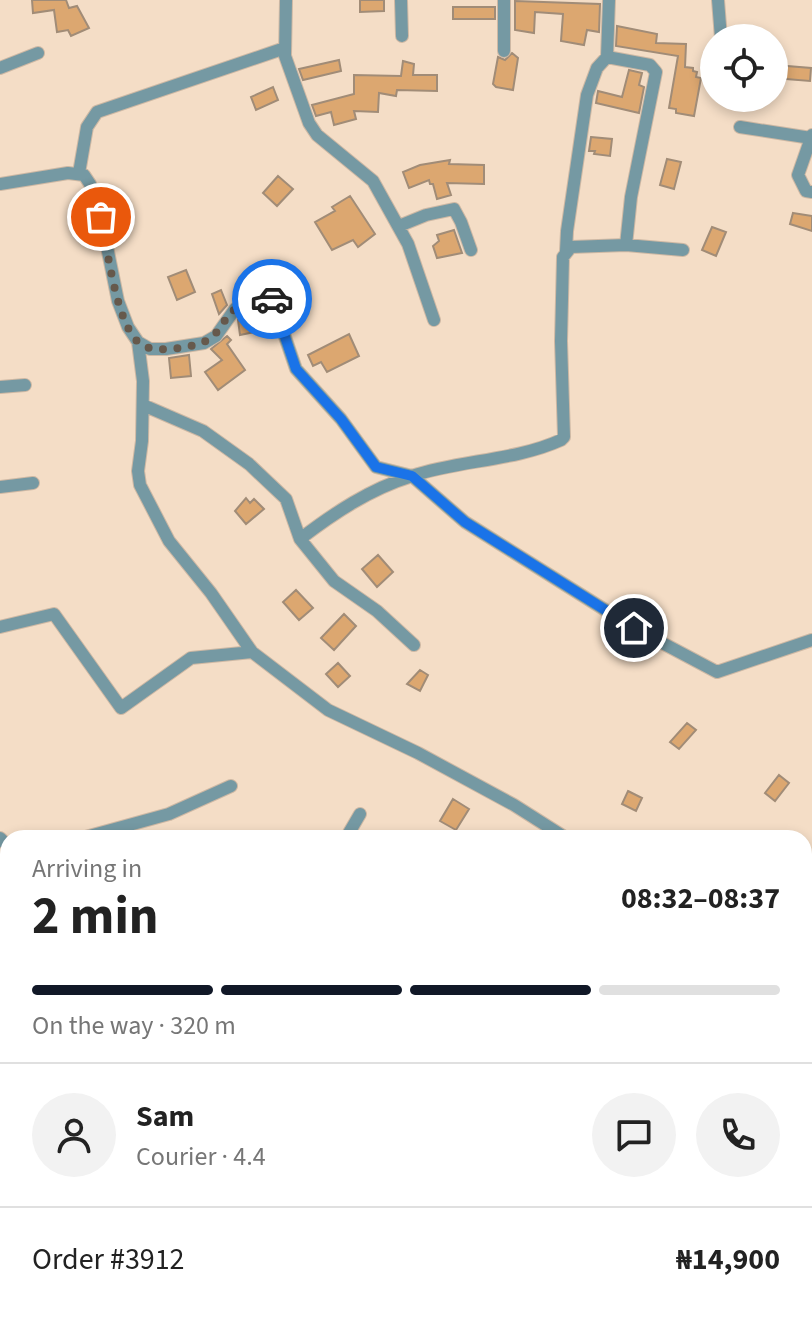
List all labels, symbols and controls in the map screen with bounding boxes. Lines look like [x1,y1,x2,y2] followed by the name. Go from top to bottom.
[700,24,788,112] map controls
[700,24,788,112] button: locate
[67,183,135,251] pin
[79,195,123,239] icon: bag
[232,259,312,339] courier
[250,277,294,321] icon: car
[600,594,668,662] pin
[612,606,656,650] icon: home
[32,850,142,887] text: Arriving in
[621,877,780,920] text: 08:32–08:37
[32,880,159,954] text: 2 min
[32,1007,236,1044] text: On the way · 320 m
[32,1093,116,1177] button: person
[592,1093,676,1177] button: chat
[696,1093,780,1177] button: phone
[136,1095,194,1138] text: Sam
[136,1138,266,1175] text: Courier · 4.4
[32,1238,185,1281] text: Order #3912
[676,1238,780,1281] text: ₦14,900

